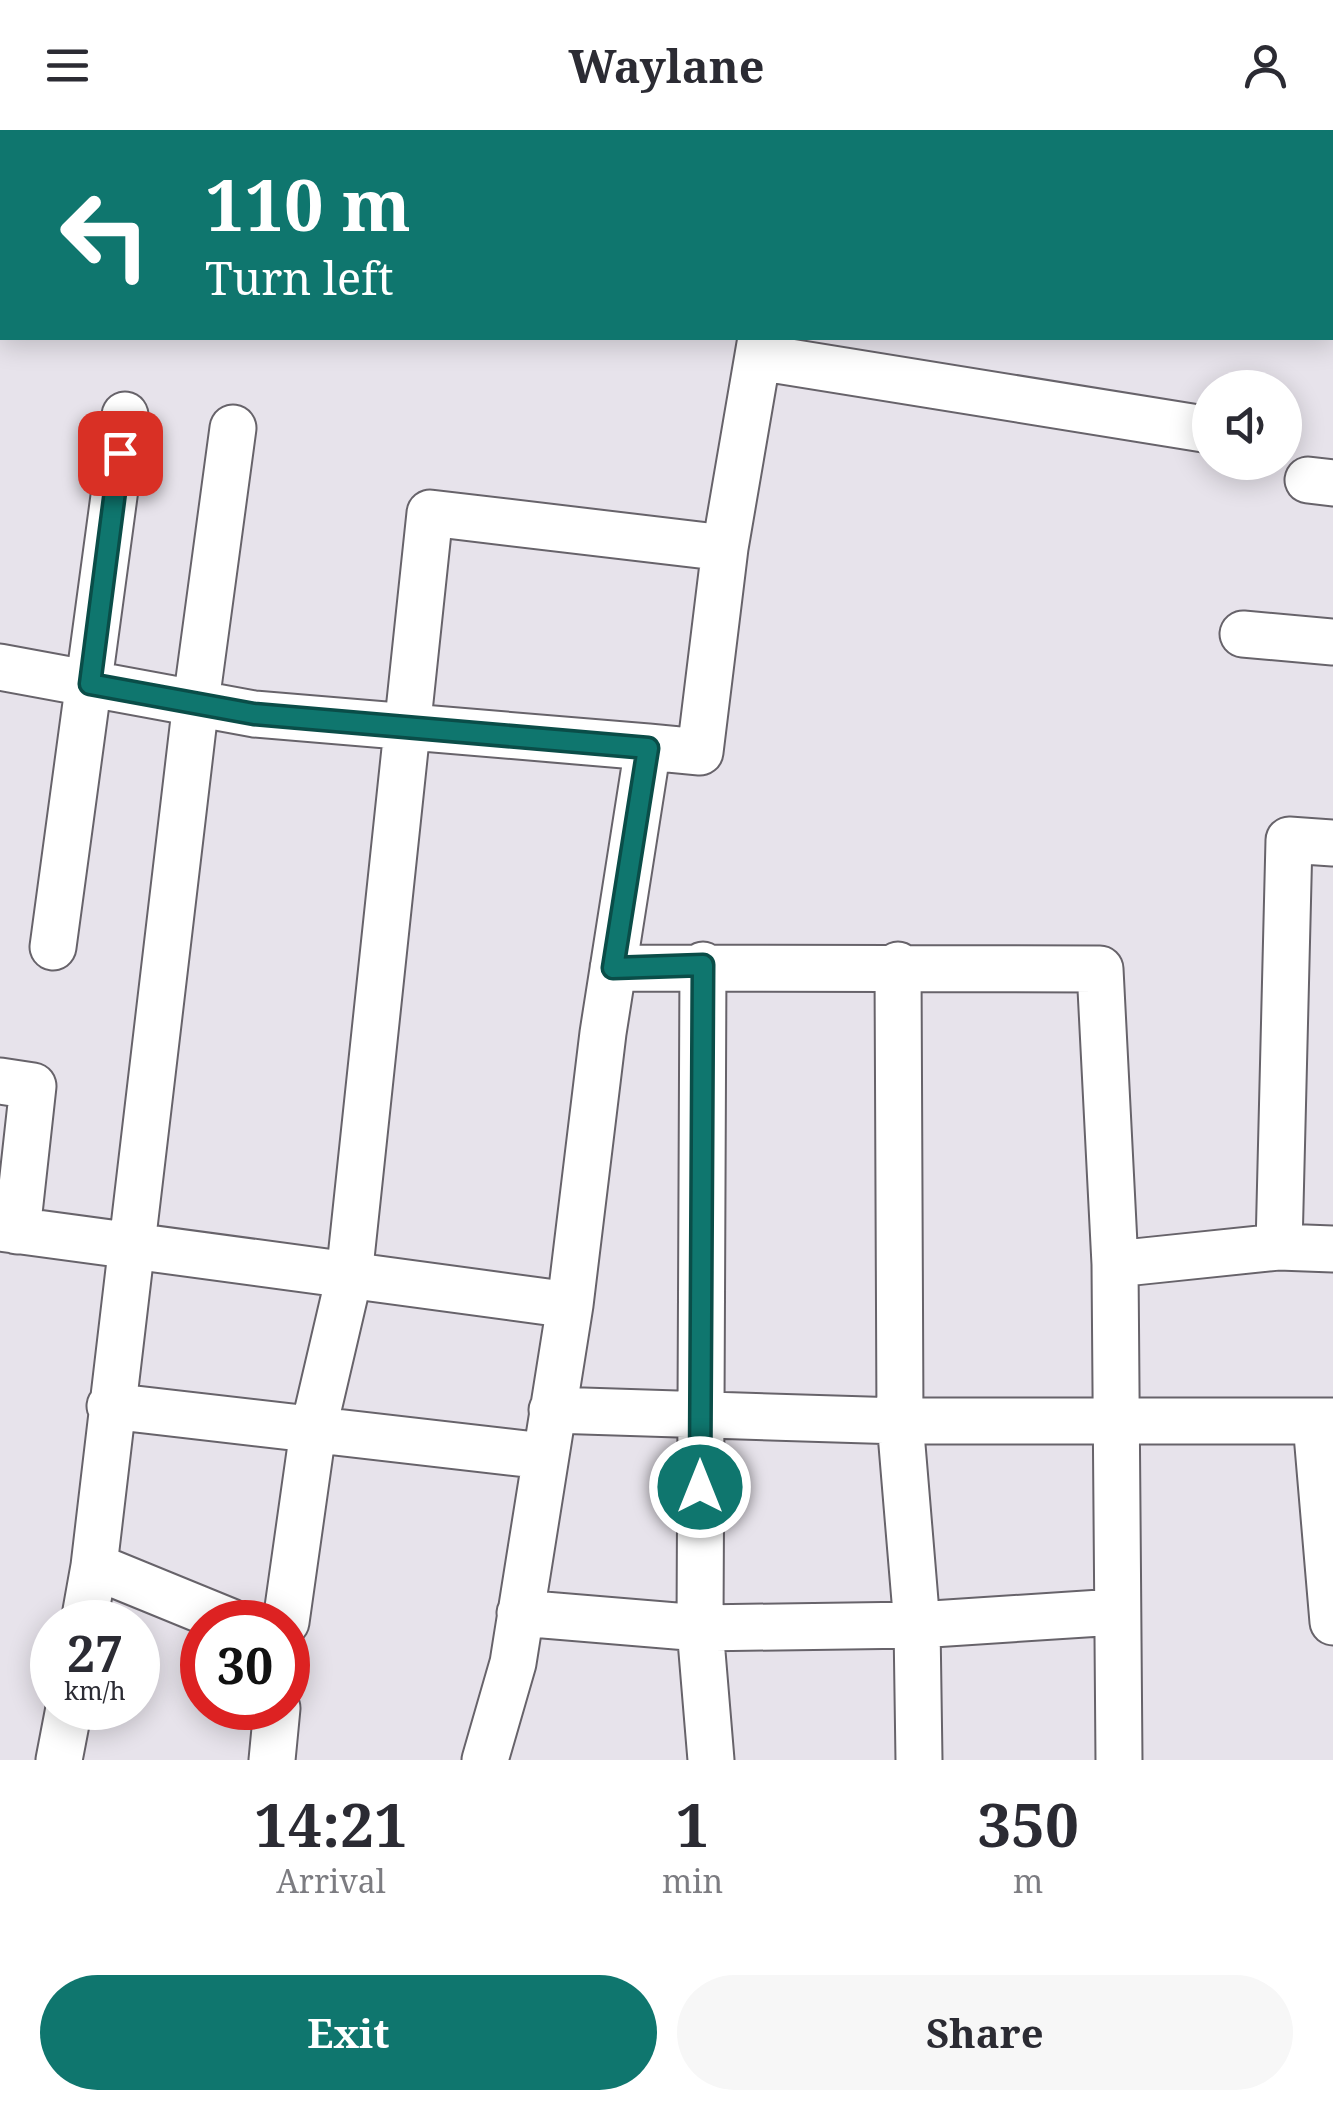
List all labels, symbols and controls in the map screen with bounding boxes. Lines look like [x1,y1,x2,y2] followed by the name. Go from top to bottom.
[569,35,764,96] text: Waylane
[40,38,95,93] icon: menu
[1238,38,1293,93] icon: person
[205,156,411,252] text: 110 m
[40,170,170,300] icon: left
[205,247,394,308] text: Turn left
[1192,370,1302,480] map controls
[1192,370,1302,480] button: sound
[78,411,163,496] pin
[93,426,148,481] icon: arrive
[648,1435,752,1539] position arrow
[180,1600,310,1730] speed limit sign: 30
[67,1619,123,1687] text: 27
[64,1673,126,1707] text: km/h
[254,1783,408,1865] text: 14:21
[676,1783,710,1865] text: 1
[977,1783,1079,1865] text: 350
[276,1859,386,1902] text: Arrival
[662,1859,723,1902] text: min
[1013,1859,1043,1902] text: m
[40,1975,657,2090] button: Exit
[677,1975,1293,2090] button: Share

